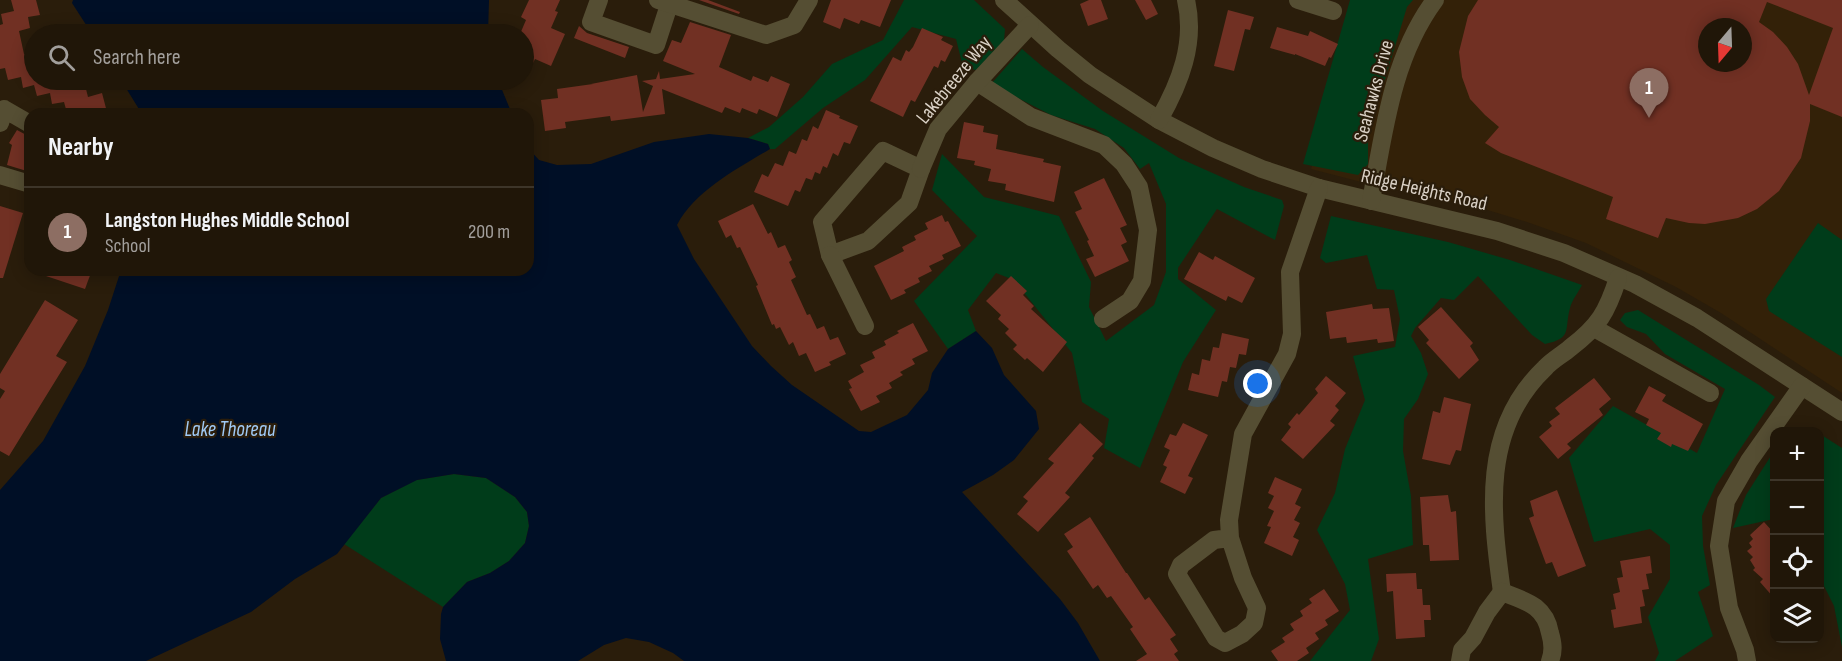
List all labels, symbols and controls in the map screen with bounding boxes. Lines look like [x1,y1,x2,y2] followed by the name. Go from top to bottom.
[1698,18,1752,72] north arrow
[24,24,534,90] search box
[911,31,997,129] street label: Lakebreeze Way
[1349,38,1399,144] street label: Seahawks Drive
[45,41,78,74] icon: search
[93,44,180,71] text: Search here
[1630,68,1668,118] pin: 1
[48,132,114,163] text: Nearby
[1359,164,1489,216] street label: Ridge Heights Road
[105,207,349,234] text: Langston Hughes Middle School
[64,220,71,244] text: 1
[468,220,510,244] text: 200 m
[105,234,150,258] text: School
[1243,369,1272,398] your location
[184,417,276,442] water label: Lake Thoreau
[1770,427,1824,643] map controls
[1770,427,1824,481] button: +
[1770,481,1824,535] button: −
[1770,535,1824,589] button: locate
[1770,589,1824,643] button: layers

